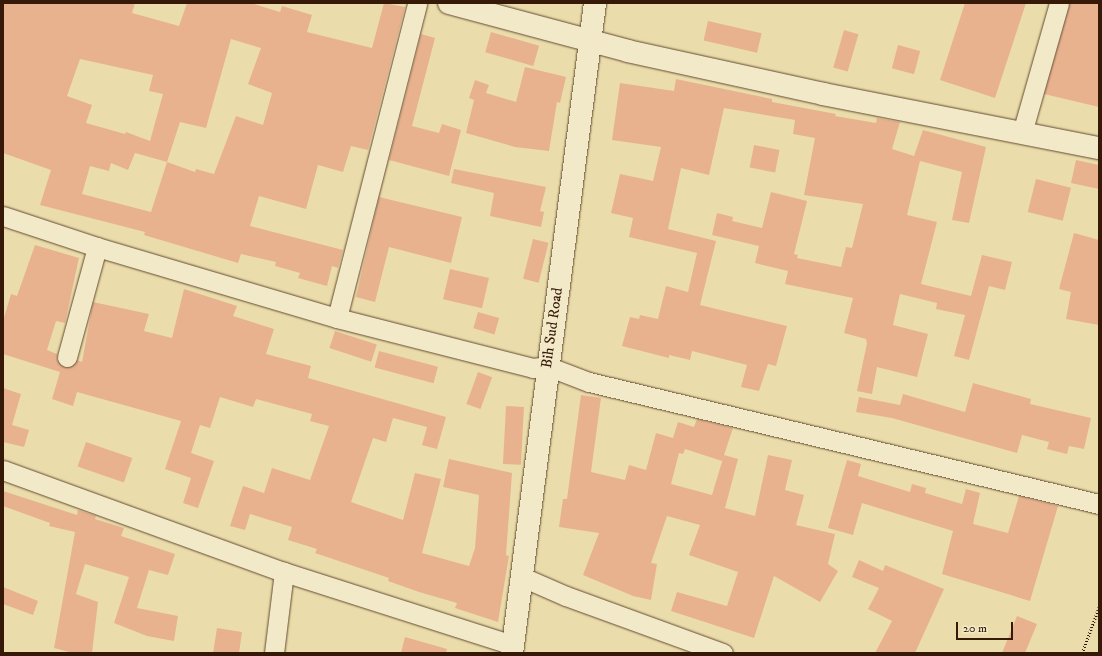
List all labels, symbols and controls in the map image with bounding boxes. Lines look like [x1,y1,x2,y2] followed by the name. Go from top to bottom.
[537,287,567,369] street label: Bih Sud Road
[958,614,1015,640] scale bar
[963,621,987,636] text: 20 m

